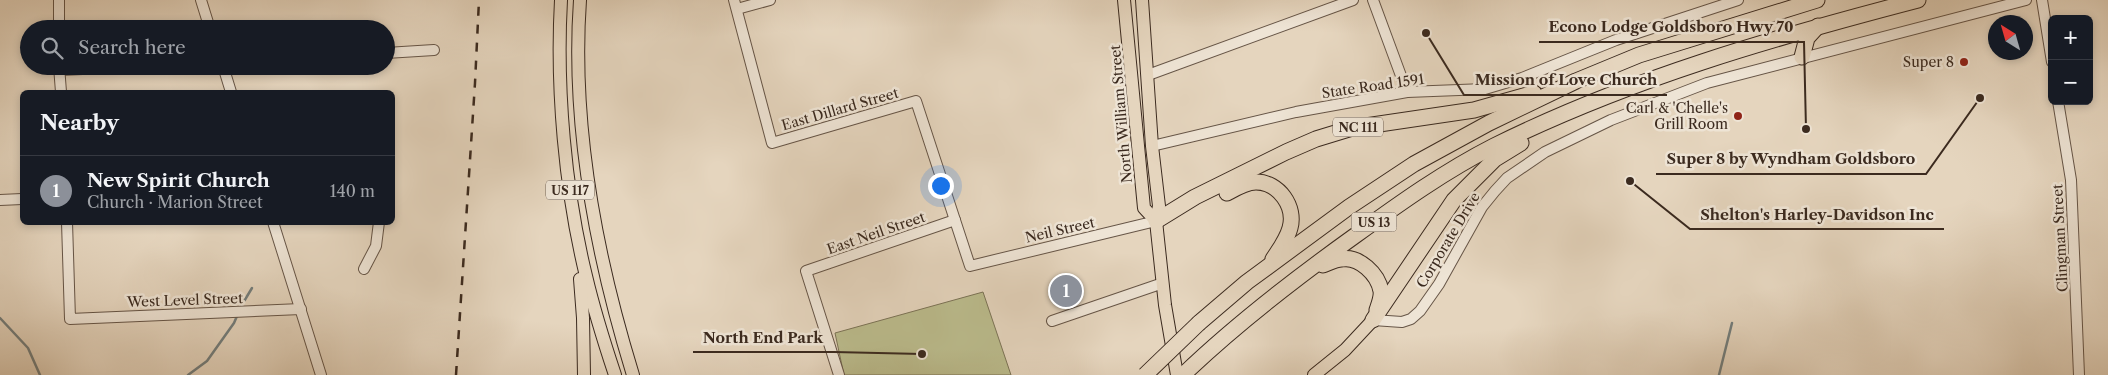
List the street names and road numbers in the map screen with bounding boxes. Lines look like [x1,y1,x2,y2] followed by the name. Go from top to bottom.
[1106,44,1136,184] street label: North William Street
[1321,70,1425,102] street label: State Road 1591
[780,84,901,134] street label: East Dillard Street
[1333,118,1383,136] road number: NC 111
[546,180,594,200] road number: US 117
[2048,184,2072,292] street label: Clingman Street
[1412,189,1484,291] street label: Corporate Drive
[825,208,927,258] street label: East Neil Street
[1352,212,1396,232] road number: US 13
[1023,213,1097,247] street label: Neil Street
[126,289,243,311] street label: West Level Street

